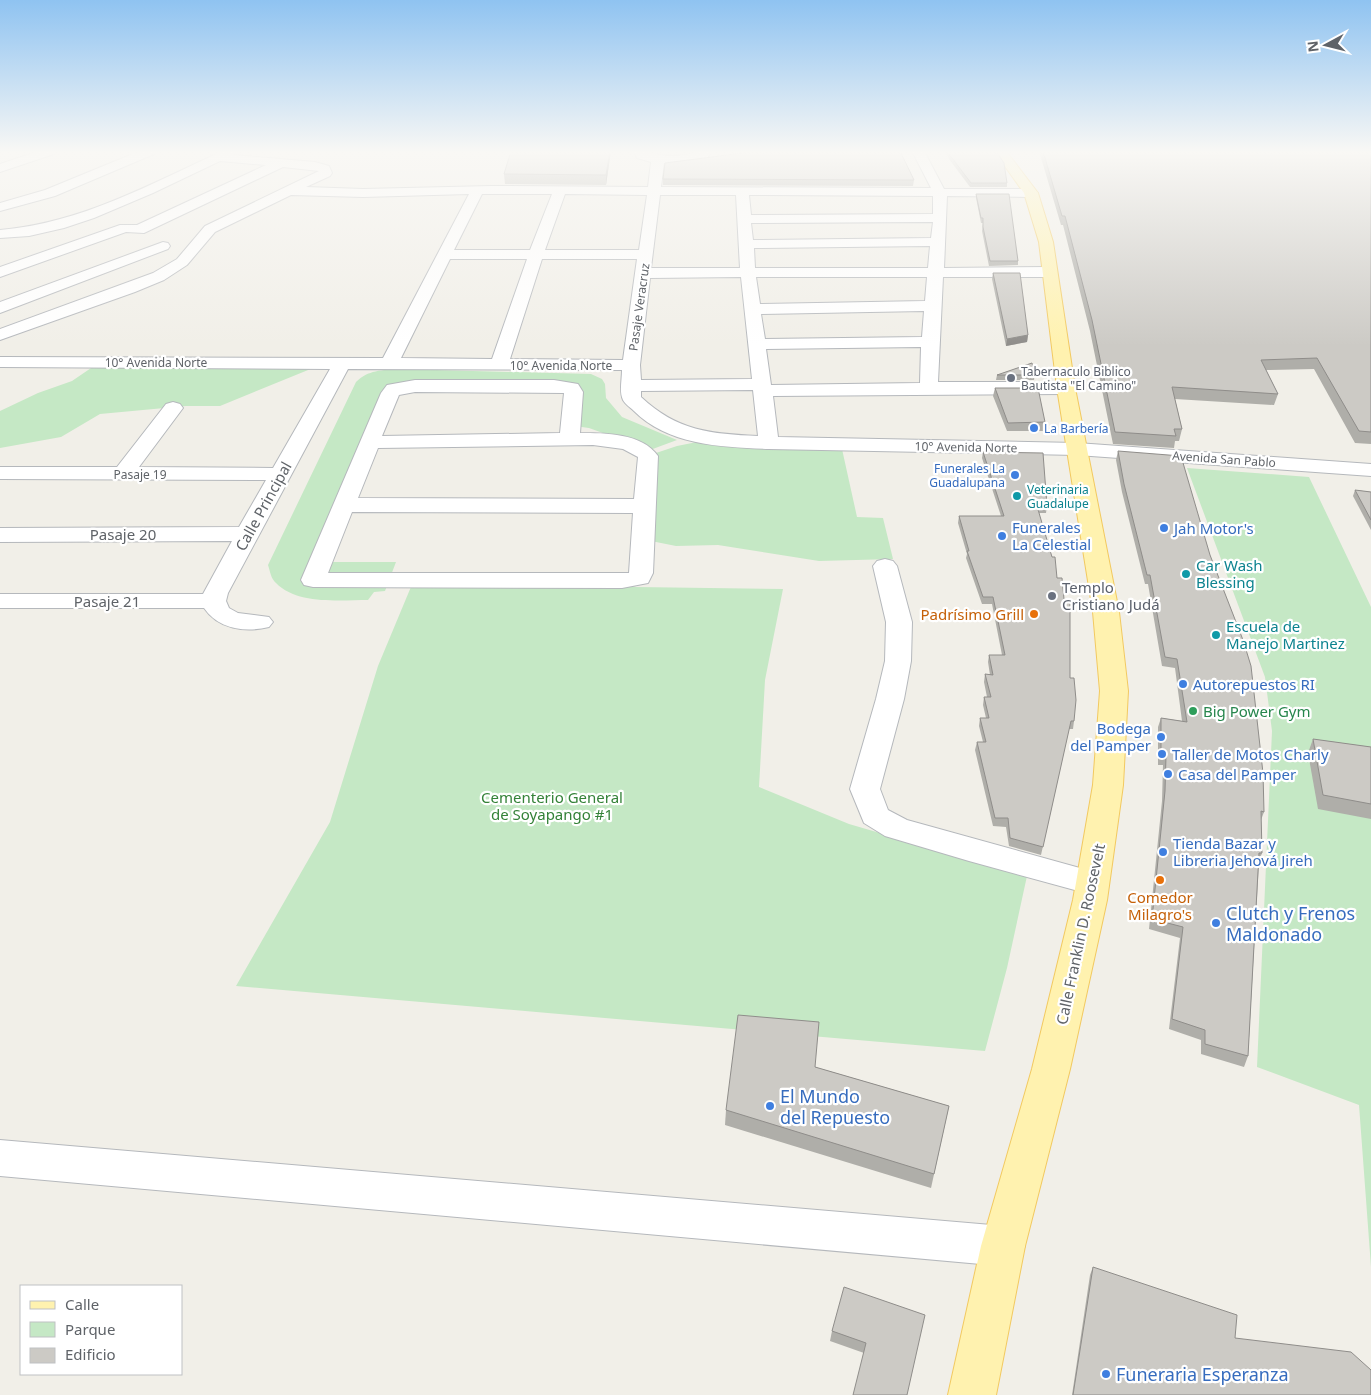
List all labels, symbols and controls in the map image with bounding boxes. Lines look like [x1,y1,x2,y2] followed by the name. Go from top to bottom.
[1301,20,1351,70] north arrow
[1302,40,1323,53] text: N
[624,262,654,352] street label: Pasaje Veracruz
[105,354,208,371] street label: 10° Avenida Norte
[510,357,613,374] street label: 10° Avenida Norte
[1021,363,1136,394] place label: Tabernaculo Biblico Bautista "El Camino"
[1005,372,1017,384] marker: Tabernaculo Biblico Bautista "El Camino"
[1044,420,1109,437] place label: La Barbería
[1028,422,1040,434] marker: La Barbería
[915,438,1018,456] street label: 10° Avenida Norte
[1172,447,1276,471] street label: Avenida San Pablo
[230,458,296,554] street label: Calle Principal
[929,460,1005,491] place label: Funerales La Guadalupana
[113,466,167,483] street label: Pasaje 19
[1009,469,1021,481] marker: Funerales La Guadalupana
[1027,481,1089,512] place label: Veterinaria Guadalupe
[1011,490,1023,502] marker: Veterinaria Guadalupe
[1012,517,1091,554] place label: Funerales La Celestial
[1172,518,1254,538] place label: Jah Motor's
[1158,522,1170,534] marker: Jah Motor's
[90,524,156,544] street label: Pasaje 20
[996,530,1008,542] marker: Funerales La Celestial
[1196,555,1263,592] place label: Car Wash Blessing
[1180,568,1192,580] marker: Car Wash Blessing
[1062,577,1160,614] place label: Templo Cristiano Judá
[1046,590,1058,602] marker: Templo Cristiano Judá
[74,591,140,611] street label: Pasaje 21
[920,604,1024,624] place label: Padrísimo Grill
[1028,608,1040,620] marker: Padrísimo Grill
[1226,616,1345,653] place label: Escuela de Manejo Martinez
[1210,629,1222,641] marker: Escuela de Manejo Martinez
[1193,674,1315,694] place label: Autorepuestos RI
[1177,678,1189,690] marker: Autorepuestos RI
[1203,701,1311,721] place label: Big Power Gym
[1187,705,1199,717] marker: Big Power Gym
[1070,718,1151,755] place label: Bodega del Pamper
[1155,731,1167,743] marker: Bodega del Pamper
[1172,744,1329,764] place label: Taller de Motos Charly
[1156,748,1168,760] marker: Taller de Motos Charly
[1178,764,1296,784] place label: Casa del Pamper
[1162,768,1174,780] marker: Casa del Pamper
[481,787,623,824] park label: Cementerio General de Soyapango #1
[1173,833,1313,870] place label: Tienda Bazar y Libreria Jehová Jireh
[1051,841,1109,1026] street label: Calle Franklin D. Roosevelt
[1157,846,1169,858] marker: Tienda Bazar y Libreria Jehová Jireh
[1154,874,1166,886] marker: Comedor Milagro's
[1127,887,1193,924] place label: Comedor Milagro's
[1226,901,1355,946] place label: Clutch y Frenos Maldonado
[1210,917,1222,929] marker: Clutch y Frenos Maldonado
[780,1084,890,1129] place label: El Mundo del Repuesto
[764,1100,776,1112] marker: El Mundo del Repuesto
[20,1285,182,1375] legend
[65,1294,99,1314] text: Calle
[65,1319,115,1339] text: Parque
[65,1344,116,1364] text: Edificio
[1116,1362,1288,1386] place label: Funeraria Esperanza
[1100,1368,1112,1380] marker: Funeraria Esperanza

